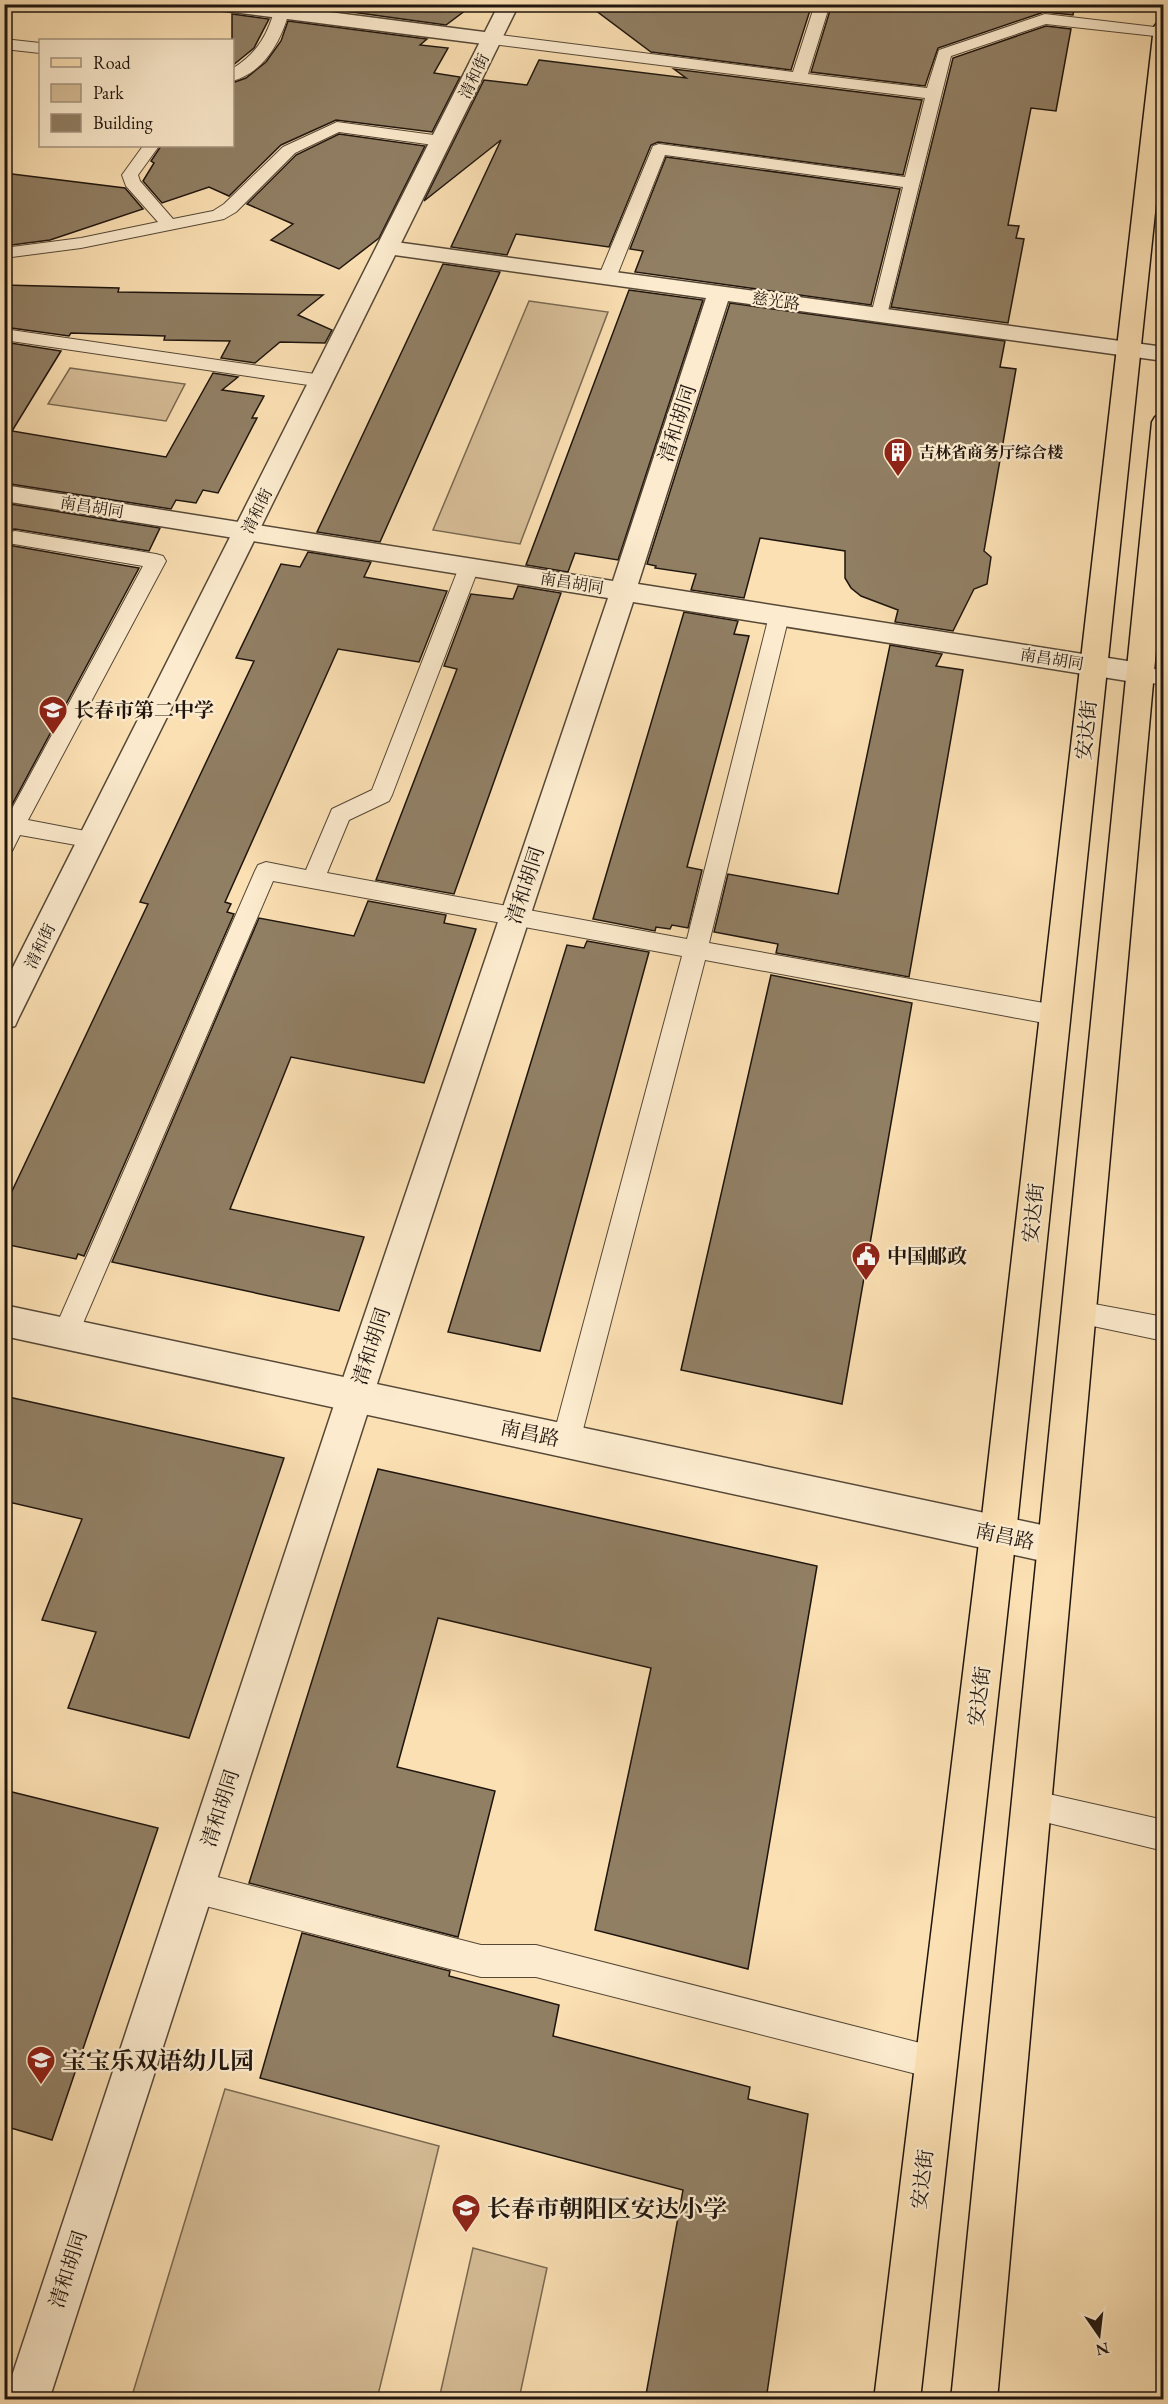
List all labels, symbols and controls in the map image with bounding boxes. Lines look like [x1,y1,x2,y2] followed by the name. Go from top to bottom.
[39,39,234,147] legend
[454,50,494,102] street label: 清和街
[93,51,132,74] text: Road
[93,81,124,104] text: Park
[93,111,153,134] text: Building
[751,287,801,315] street label: 慈光路
[652,381,702,465] street label: 清和胡同
[882,436,914,478] building icon: 吉林省商务厅综合楼
[919,442,1063,463] place label: 吉林省商务厅综合楼
[237,485,277,537] street label: 清和街
[59,492,125,522] street label: 南昌胡同
[539,568,605,598] street label: 南昌胡同
[1019,644,1085,674] street label: 南昌胡同
[37,694,69,736] school or university icon: 长春市第二中学
[74,697,214,723] place label: 长春市第二中学
[1070,699,1102,761] street label: 安达街
[500,843,550,927] street label: 清和胡同
[20,920,60,972] street label: 清和街
[1017,1182,1049,1244] street label: 安达街
[850,1240,882,1282] public building icon: 中国邮政
[887,1243,967,1269] place label: 中国邮政
[346,1304,396,1388] street label: 清和胡同
[498,1414,562,1452] street label: 南昌路
[973,1517,1037,1555] street label: 南昌路
[962,1665,996,1727] street label: 安达街
[195,1766,245,1850] street label: 清和胡同
[25,2044,57,2086] school or university icon: 宝宝乐双语幼儿园
[62,2045,254,2076] place label: 宝宝乐双语幼儿园
[905,2148,939,2210] street label: 安达街
[450,2192,482,2234] school or university icon: 长春市朝阳区安达小学
[487,2193,727,2224] place label: 长春市朝阳区安达小学
[43,2227,93,2311] street label: 清和胡同
[1069,2305,1129,2365] north arrow
[1094,2337,1111,2361] text: N

